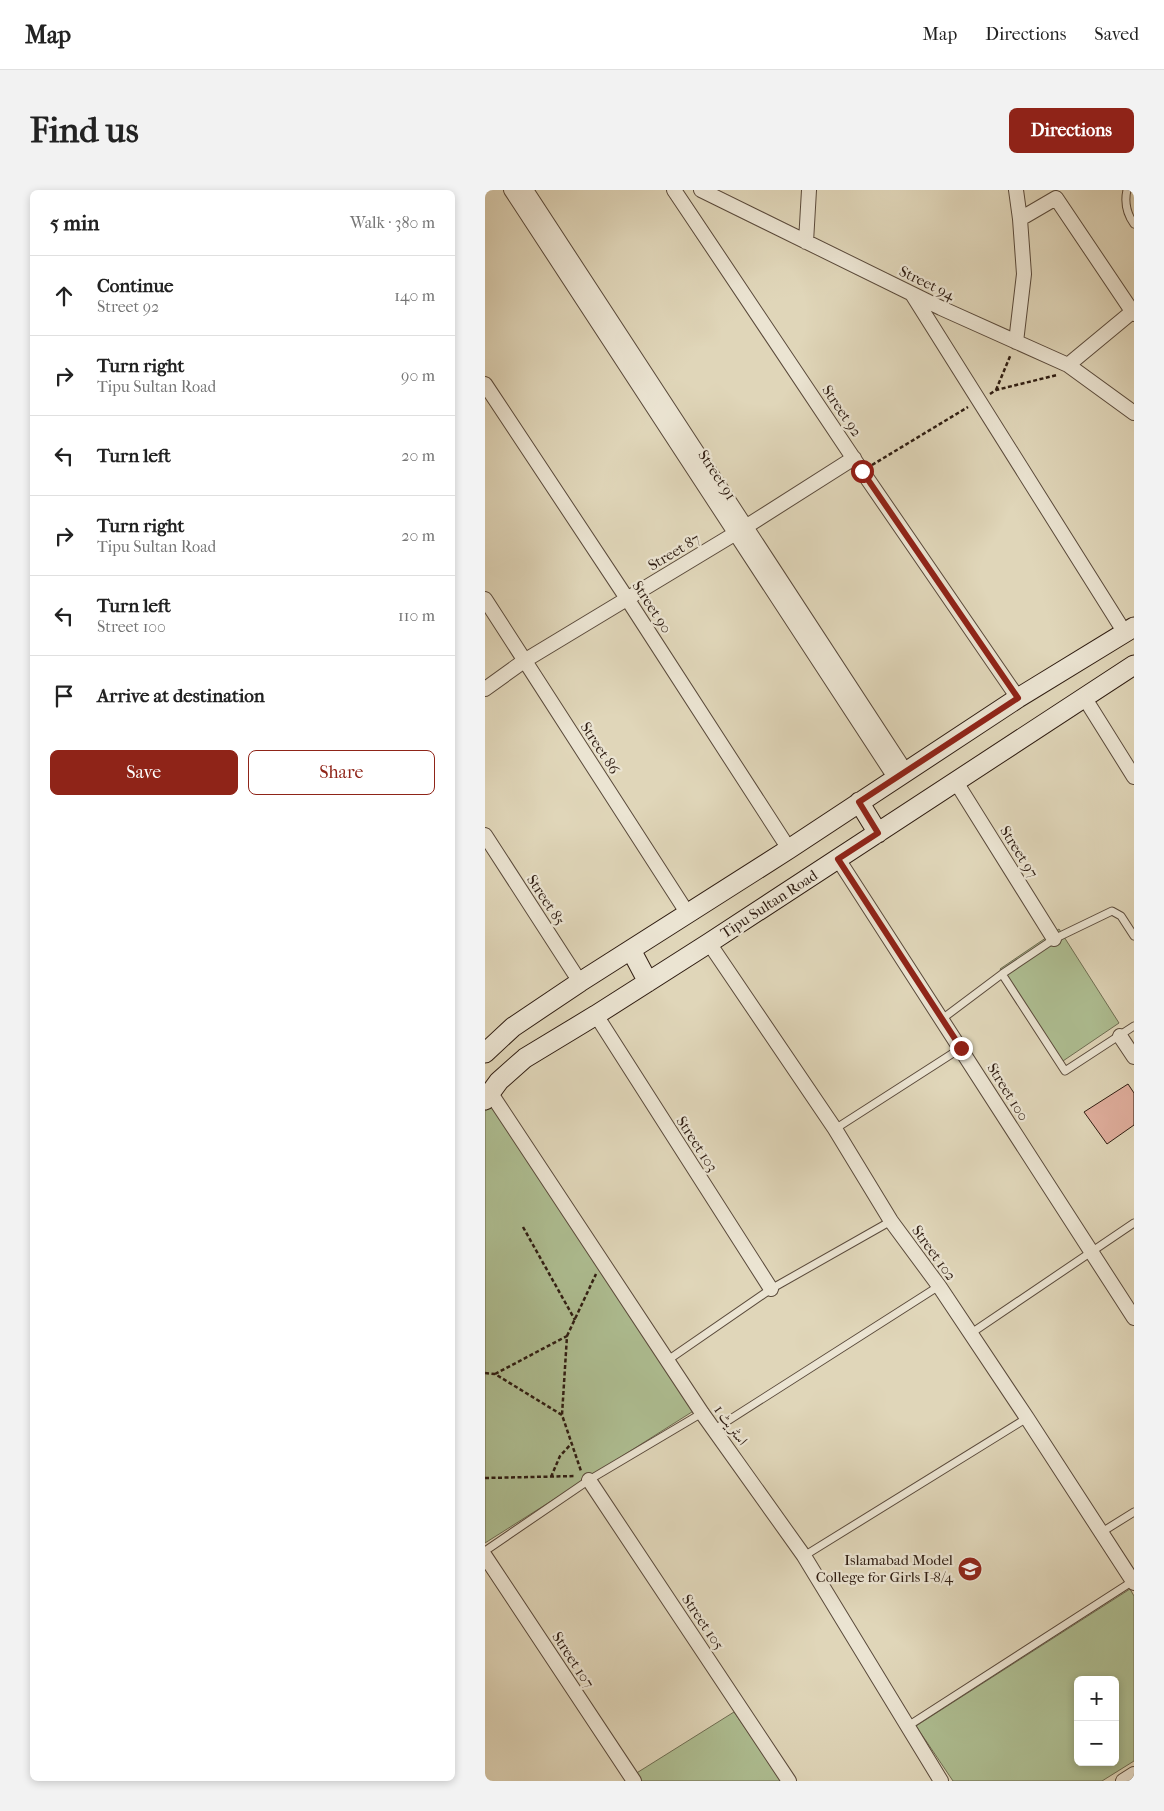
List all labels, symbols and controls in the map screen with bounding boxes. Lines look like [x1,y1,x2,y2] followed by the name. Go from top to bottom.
[25,21,71,49] text: Map
[923,24,957,45] text: Map
[985,24,1066,45] text: Directions
[1094,24,1139,45] text: Saved
[1009,108,1134,153] button: Directions
[30,110,139,151] text: Find us
[50,211,99,235] text: 5 min
[350,213,435,232] text: Walk · 380 m
[896,262,959,305] street label: Street 94
[97,275,173,297] text: Continue
[50,282,78,310] icon: ahead
[394,286,435,305] text: 140 m
[97,297,159,316] text: Street 92
[97,355,184,377] text: Turn right
[50,362,78,390] icon: right
[401,366,435,385] text: 90 m
[97,377,216,396] text: Tipu Sultan Road
[818,382,866,440] street label: Street 92
[50,442,78,470] icon: left
[97,445,171,467] text: Turn left
[401,446,435,465] text: 20 m
[694,447,740,503] street label: Street 91
[851,460,874,483] route start
[97,515,184,537] text: Turn right
[50,522,78,550] icon: right
[401,526,435,545] text: 20 m
[645,529,703,575] street label: Street 87
[97,537,216,556] text: Tipu Sultan Road
[628,577,676,637] street label: Street 90
[97,595,171,617] text: Turn left
[50,602,78,630] icon: left
[398,606,435,625] text: 110 m
[97,617,166,636] text: Street 100
[50,682,78,710] icon: arrive
[97,685,265,707] text: Arrive at destination
[577,719,624,778] street label: Street 86
[50,750,238,795] button: Save
[248,750,435,795] button: Share
[996,823,1042,881] street label: Street 97
[717,866,822,942] street label: Tipu Sultan Road
[523,871,569,929] street label: Street 85
[950,1037,973,1060] route end
[983,1060,1033,1124] street label: Street 100
[672,1113,722,1175] street label: Street 103
[908,1222,960,1284] street label: Street 102
[709,1401,752,1449] street label: اسٹریٹ 1
[816,1551,954,1586] place label: Islamabad Model College for Girls I-8/4
[957,1556,983,1582] school or university icon: Islamabad Model College for Girls I-8/4
[678,1591,728,1653] street label: Street 105
[548,1628,598,1692] street label: Street 107
[1074,1676,1119,1766] map controls
[1074,1676,1119,1721] button: +
[1074,1721,1119,1766] button: −

